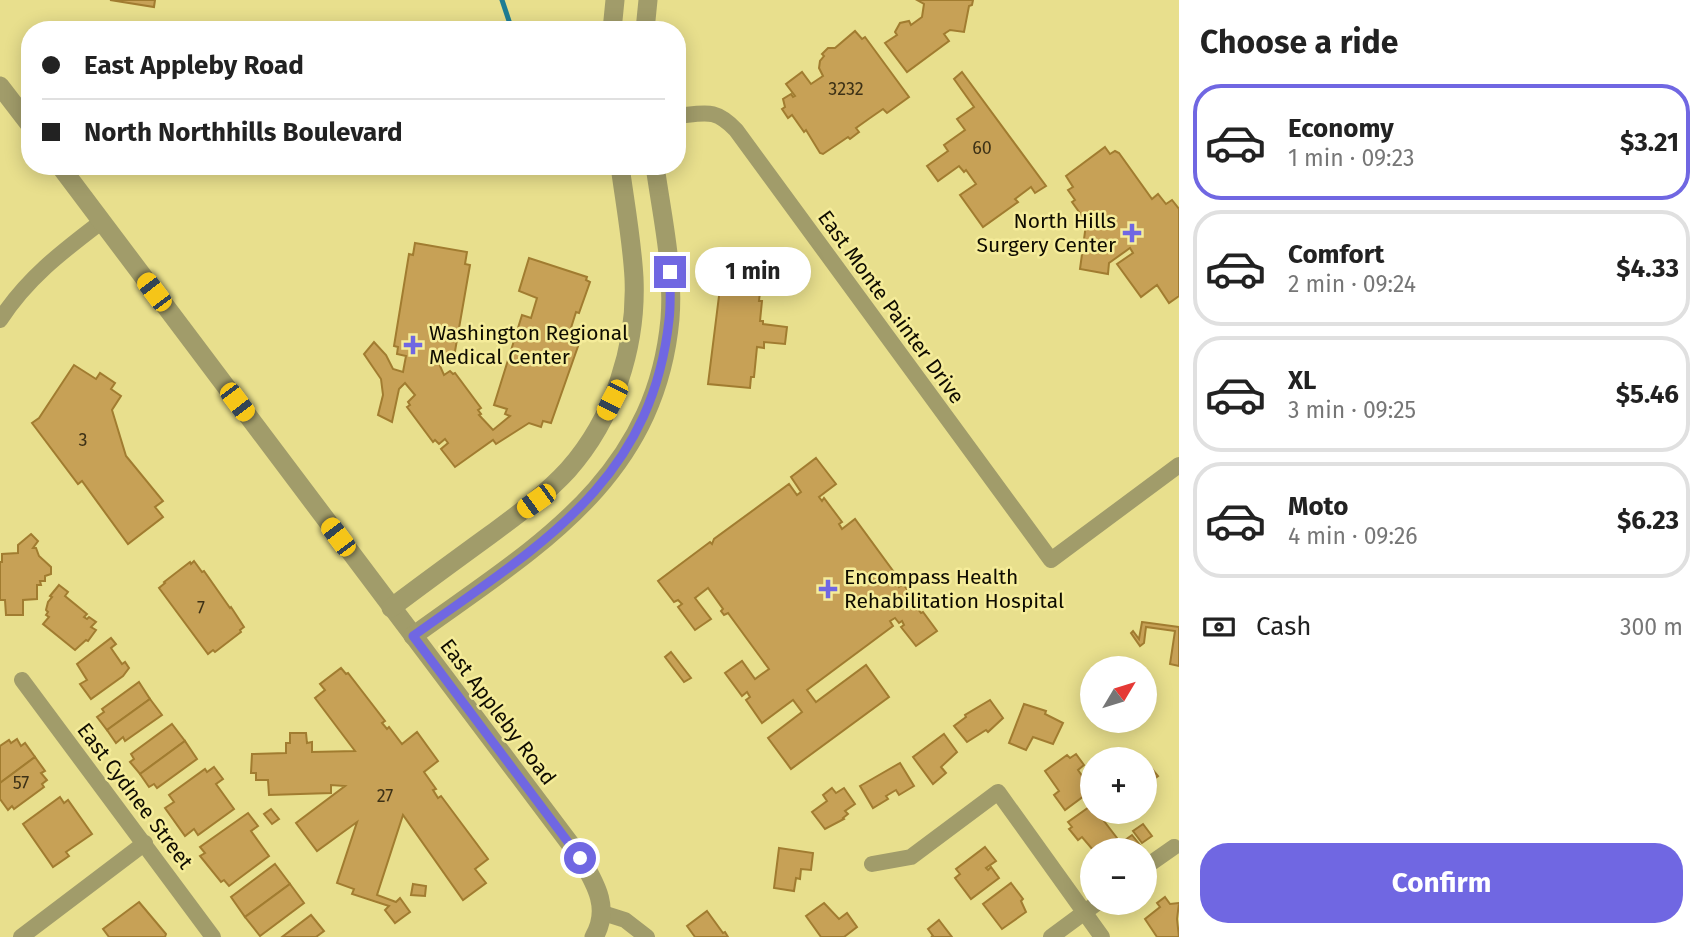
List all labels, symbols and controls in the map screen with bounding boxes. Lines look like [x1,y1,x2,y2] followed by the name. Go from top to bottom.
[1200,23,1398,61] text: Choose a ride
[84,50,304,81] text: East Appleby Road
[828,78,864,100] house number: 3232
[1204,111,1267,174] icon: car
[1288,113,1394,144] text: Economy
[84,117,403,148] text: North Northhills Boulevard
[1620,127,1679,158] text: $3.21
[972,137,992,159] house number: 60
[1288,144,1414,172] text: 1 min · 09:23
[812,205,970,409] street label: East Monte Painter Drive
[977,208,1116,258] place label: North Hills Surgery Center
[1122,223,1142,243] marker: North Hills Surgery Center
[1204,237,1267,300] icon: car
[1288,239,1384,270] text: Comfort
[694,247,810,296] callout: 1 min
[1616,253,1679,284] text: $4.33
[654,256,686,288] route end
[725,257,781,285] text: 1 min
[133,269,176,315] car
[1288,270,1416,298] text: 2 min · 09:24
[429,320,628,370] place label: Washington Regional Medical Center
[403,335,423,355] marker: Washington Regional Medical Center
[1204,363,1267,426] icon: car
[1288,365,1316,396] text: XL
[594,377,631,423] car
[216,379,259,425] car
[1616,379,1679,410] text: $5.46
[1288,396,1416,424] text: 3 min · 09:25
[79,429,87,451] house number: 3
[513,480,560,522] car
[1204,489,1267,552] icon: car
[1288,491,1348,522] text: Moto
[1617,505,1679,536] text: $6.23
[317,514,360,560] car
[1288,522,1418,550] text: 4 min · 09:26
[844,564,1064,614] place label: Encompass Health Rehabilitation Hospital
[818,579,838,599] marker: Encompass Health Rehabilitation Hospital
[197,597,205,619] house number: 7
[1200,608,1238,646] icon: cash
[1256,611,1312,642] text: Cash
[1620,613,1683,641] text: 300 m
[435,634,561,790] street label: East Appleby Road
[1080,656,1157,733] north arrow
[1080,656,1157,915] map controls
[72,718,199,875] street label: East Cydnee Street
[1080,747,1157,824] button: +
[13,772,29,794] house number: 57
[377,785,393,807] house number: 27
[1080,838,1157,915] button: −
[564,842,596,874] route start
[1200,843,1683,923] button: Confirm

